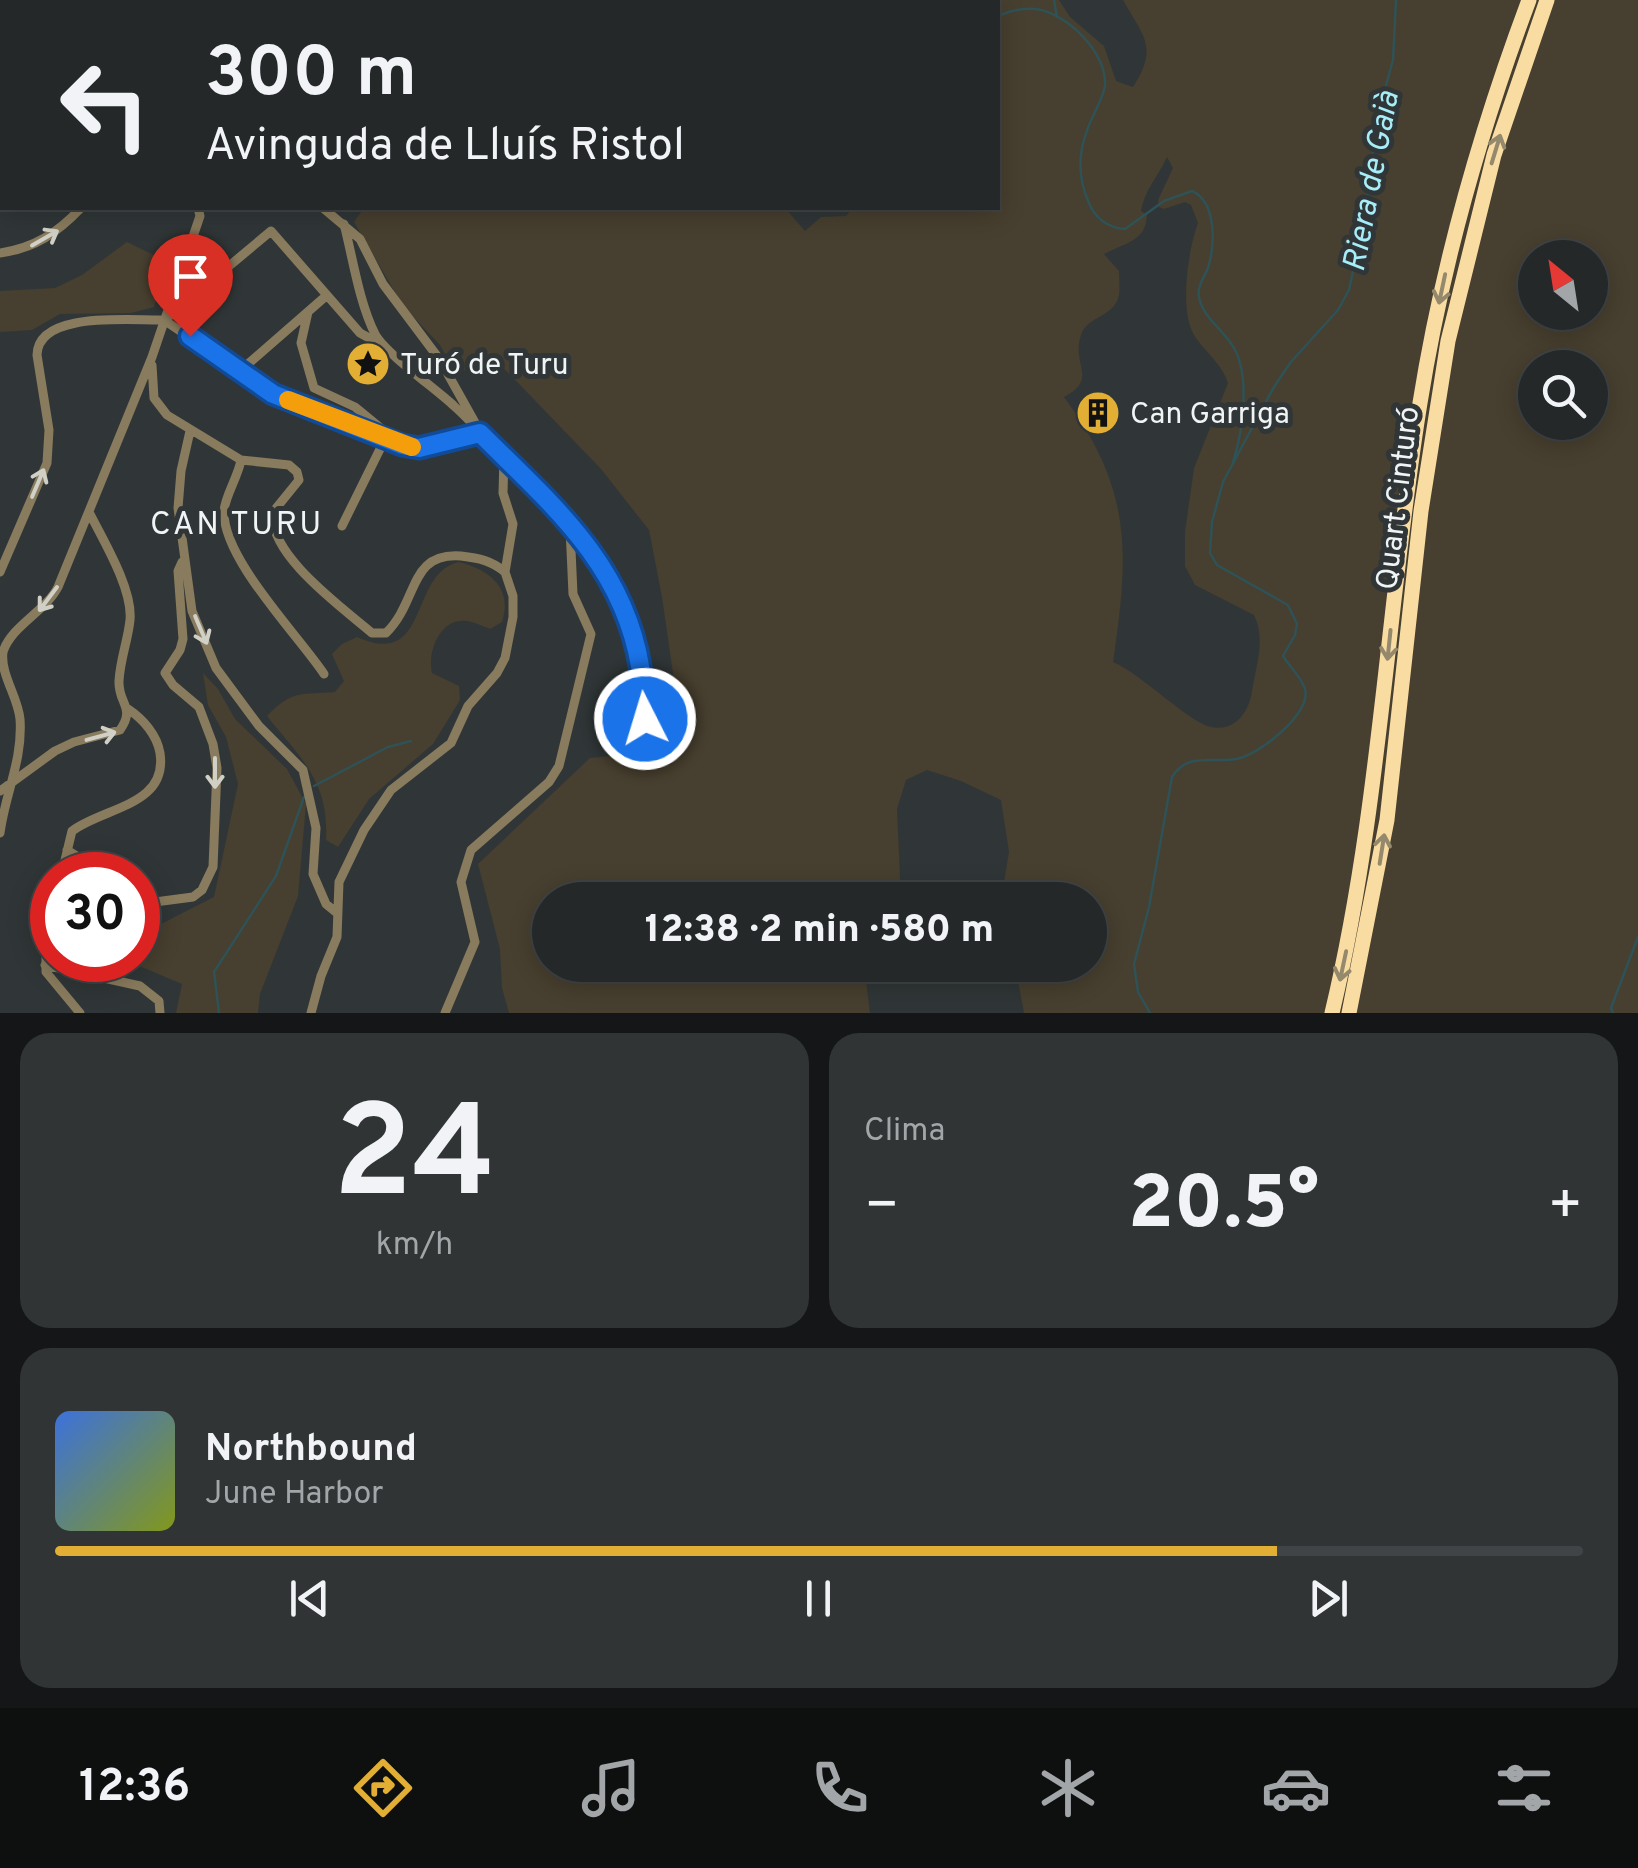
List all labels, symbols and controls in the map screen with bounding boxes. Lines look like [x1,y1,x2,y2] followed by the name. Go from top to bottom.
[205,32,417,121] text: 300 m
[40,40,170,170] icon: left
[1336,87,1410,275] water label: Riera de Gaià
[205,119,685,176] text: Avinguda de Lluís Ristol
[1488,134,1506,165] one-way arrow
[30,228,59,248] one-way arrow
[148,234,233,337] pin
[1518,240,1608,330] north arrow
[1518,240,1608,440] map controls
[163,249,218,304] icon: arrive
[1432,272,1450,304] one-way arrow
[345,341,391,387] place icon: Turó de Turu
[400,348,569,385] place label: Turó de Turu
[1518,350,1608,440] button: search
[1075,390,1121,436] building icon: Can Garriga
[1130,397,1290,434] place label: Can Garriga
[1370,404,1429,592] street label: Quart Cinturó
[30,468,48,498] one-way arrow
[150,506,324,546] district label: CAN TURU
[37,585,58,612] one-way arrow
[193,614,211,645] one-way arrow
[1380,628,1399,660] one-way arrow
[593,667,697,771] position arrow
[85,725,117,744] one-way arrow
[206,756,224,789] one-way arrow
[1374,833,1392,866] one-way arrow
[30,852,160,982] speed limit sign: 30
[645,907,994,956] text: 12:38 · 2 min · 580 m
[1333,949,1351,981] one-way arrow
[333,1078,496,1243] text: 24
[864,1112,945,1152] text: Clima
[1128,1160,1319,1255] text: 20.5°
[864,1173,899,1243] text: −
[1548,1173,1583,1243] text: +
[376,1226,453,1266] text: km/h
[205,1426,417,1475] text: Northbound
[205,1475,384,1515] text: June Harbor
[282,1571,337,1626] icon: previous
[791,1571,846,1626] icon: pause
[1301,1571,1356,1626] icon: next
[348,1753,418,1823] icon: directions
[576,1753,646,1823] icon: music
[805,1753,875,1823] icon: phone
[1033,1753,1103,1823] icon: climate
[1261,1753,1331,1823] icon: car
[1489,1753,1559,1823] icon: filters
[79,1760,190,1817] text: 12:36

